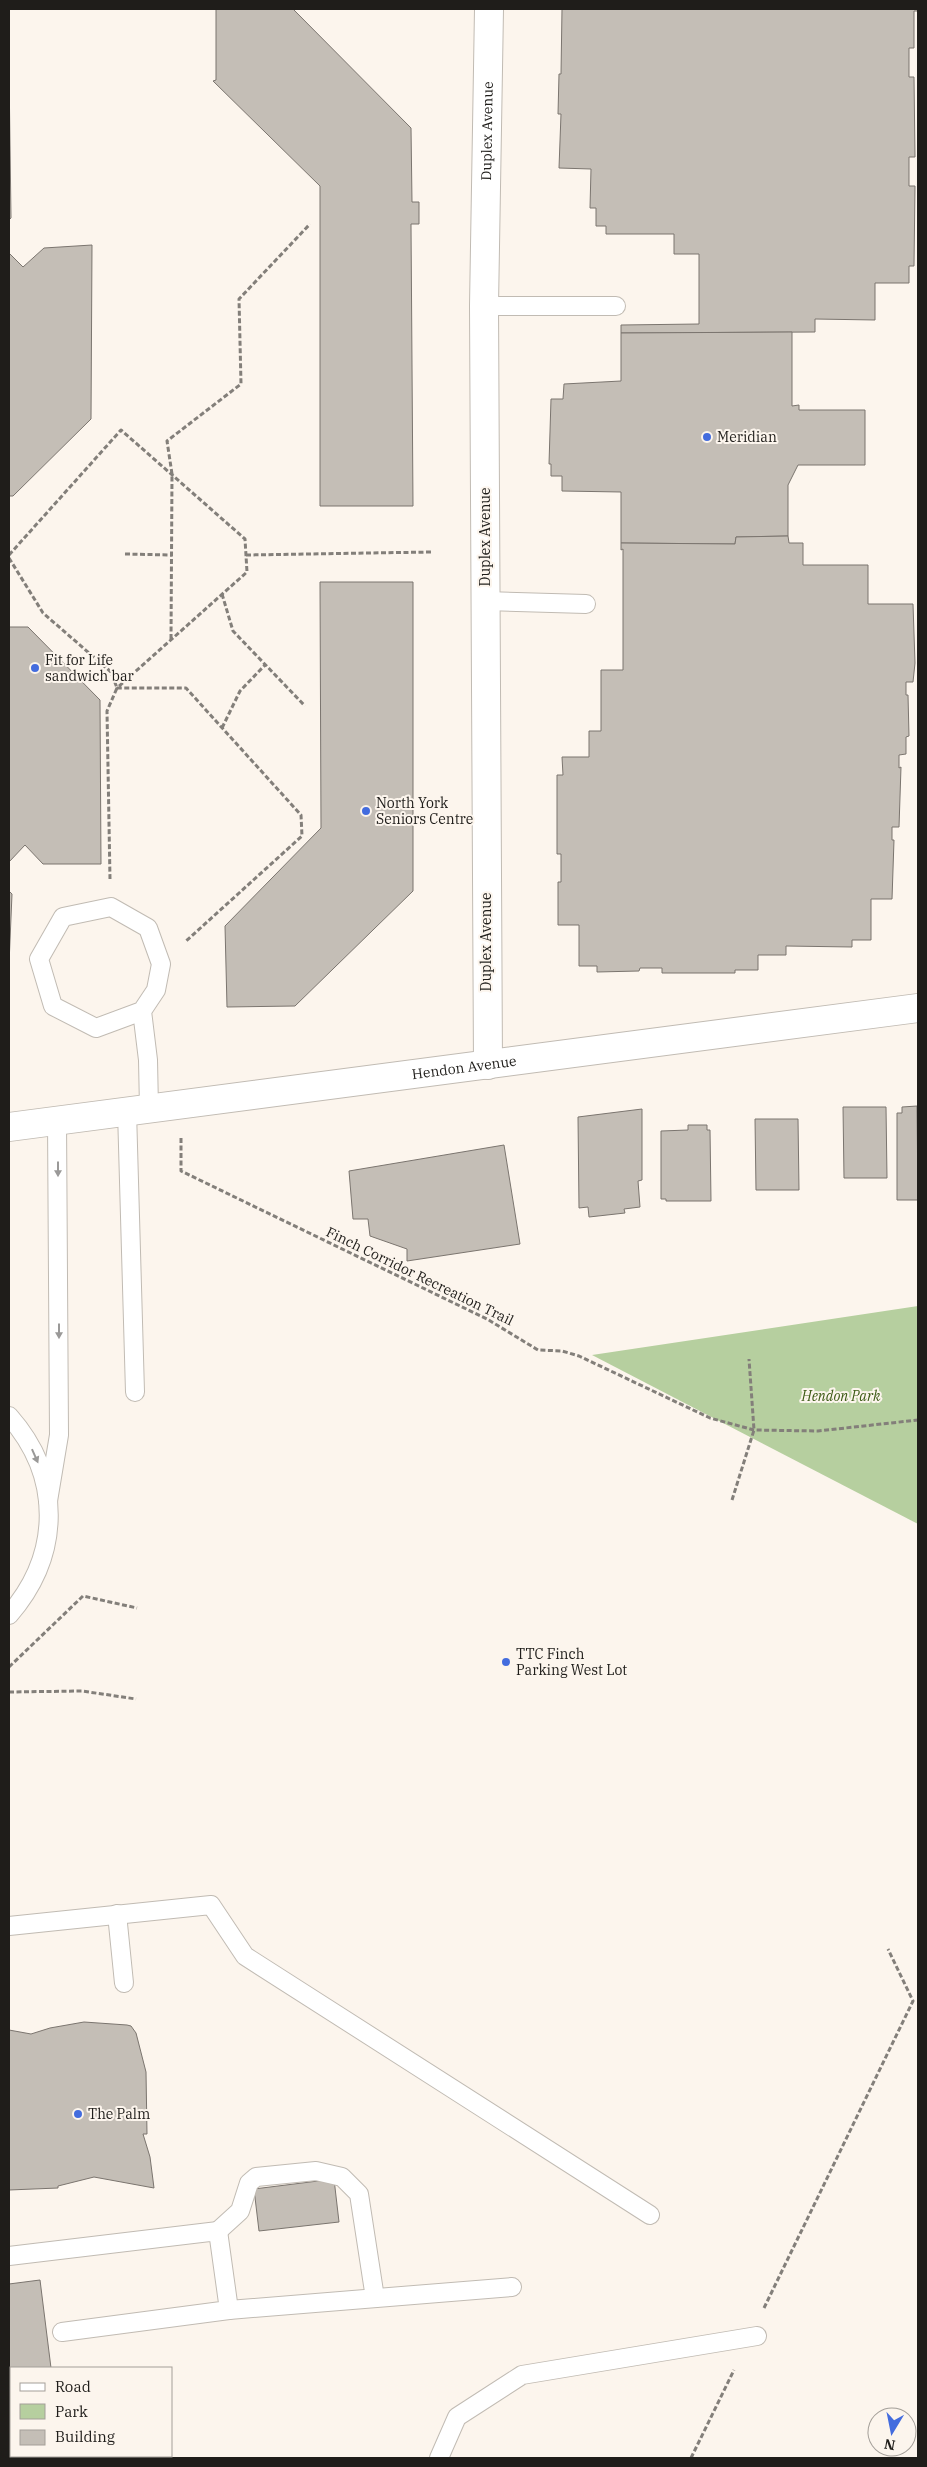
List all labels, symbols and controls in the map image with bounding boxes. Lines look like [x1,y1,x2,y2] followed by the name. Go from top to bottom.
[477,81,497,181] street label: Duplex Avenue
[717,428,777,446] place label: Meridian
[701,431,713,443] marker: Meridian
[476,487,494,587] street label: Duplex Avenue
[45,651,135,685] place label: Fit for Life sandwich bar
[29,662,41,674] marker: Fit for Life sandwich bar
[376,794,473,828] place label: North York Seniors Centre
[360,805,372,817] marker: North York Seniors Centre
[477,892,495,992] street label: Duplex Avenue
[411,1052,518,1083] street label: Hendon Avenue
[54,1161,62,1177] one-way arrow
[323,1223,517,1329] street label: Finch Corridor Recreation Trail
[55,1323,63,1339] one-way arrow
[801,1387,881,1405] park label: Hendon Park
[32,1449,40,1463] one-way arrow
[516,1645,627,1679] place label: TTC Finch Parking West Lot
[500,1656,512,1668] marker: TTC Finch Parking West Lot
[88,2105,150,2123] place label: The Palm
[72,2108,84,2120] marker: The Palm
[10,2367,172,2457] legend
[55,2377,91,2396] text: Road
[55,2402,88,2421] text: Park
[867,2407,917,2457] north arrow
[55,2427,115,2446] text: Building
[883,2435,897,2455] text: N

